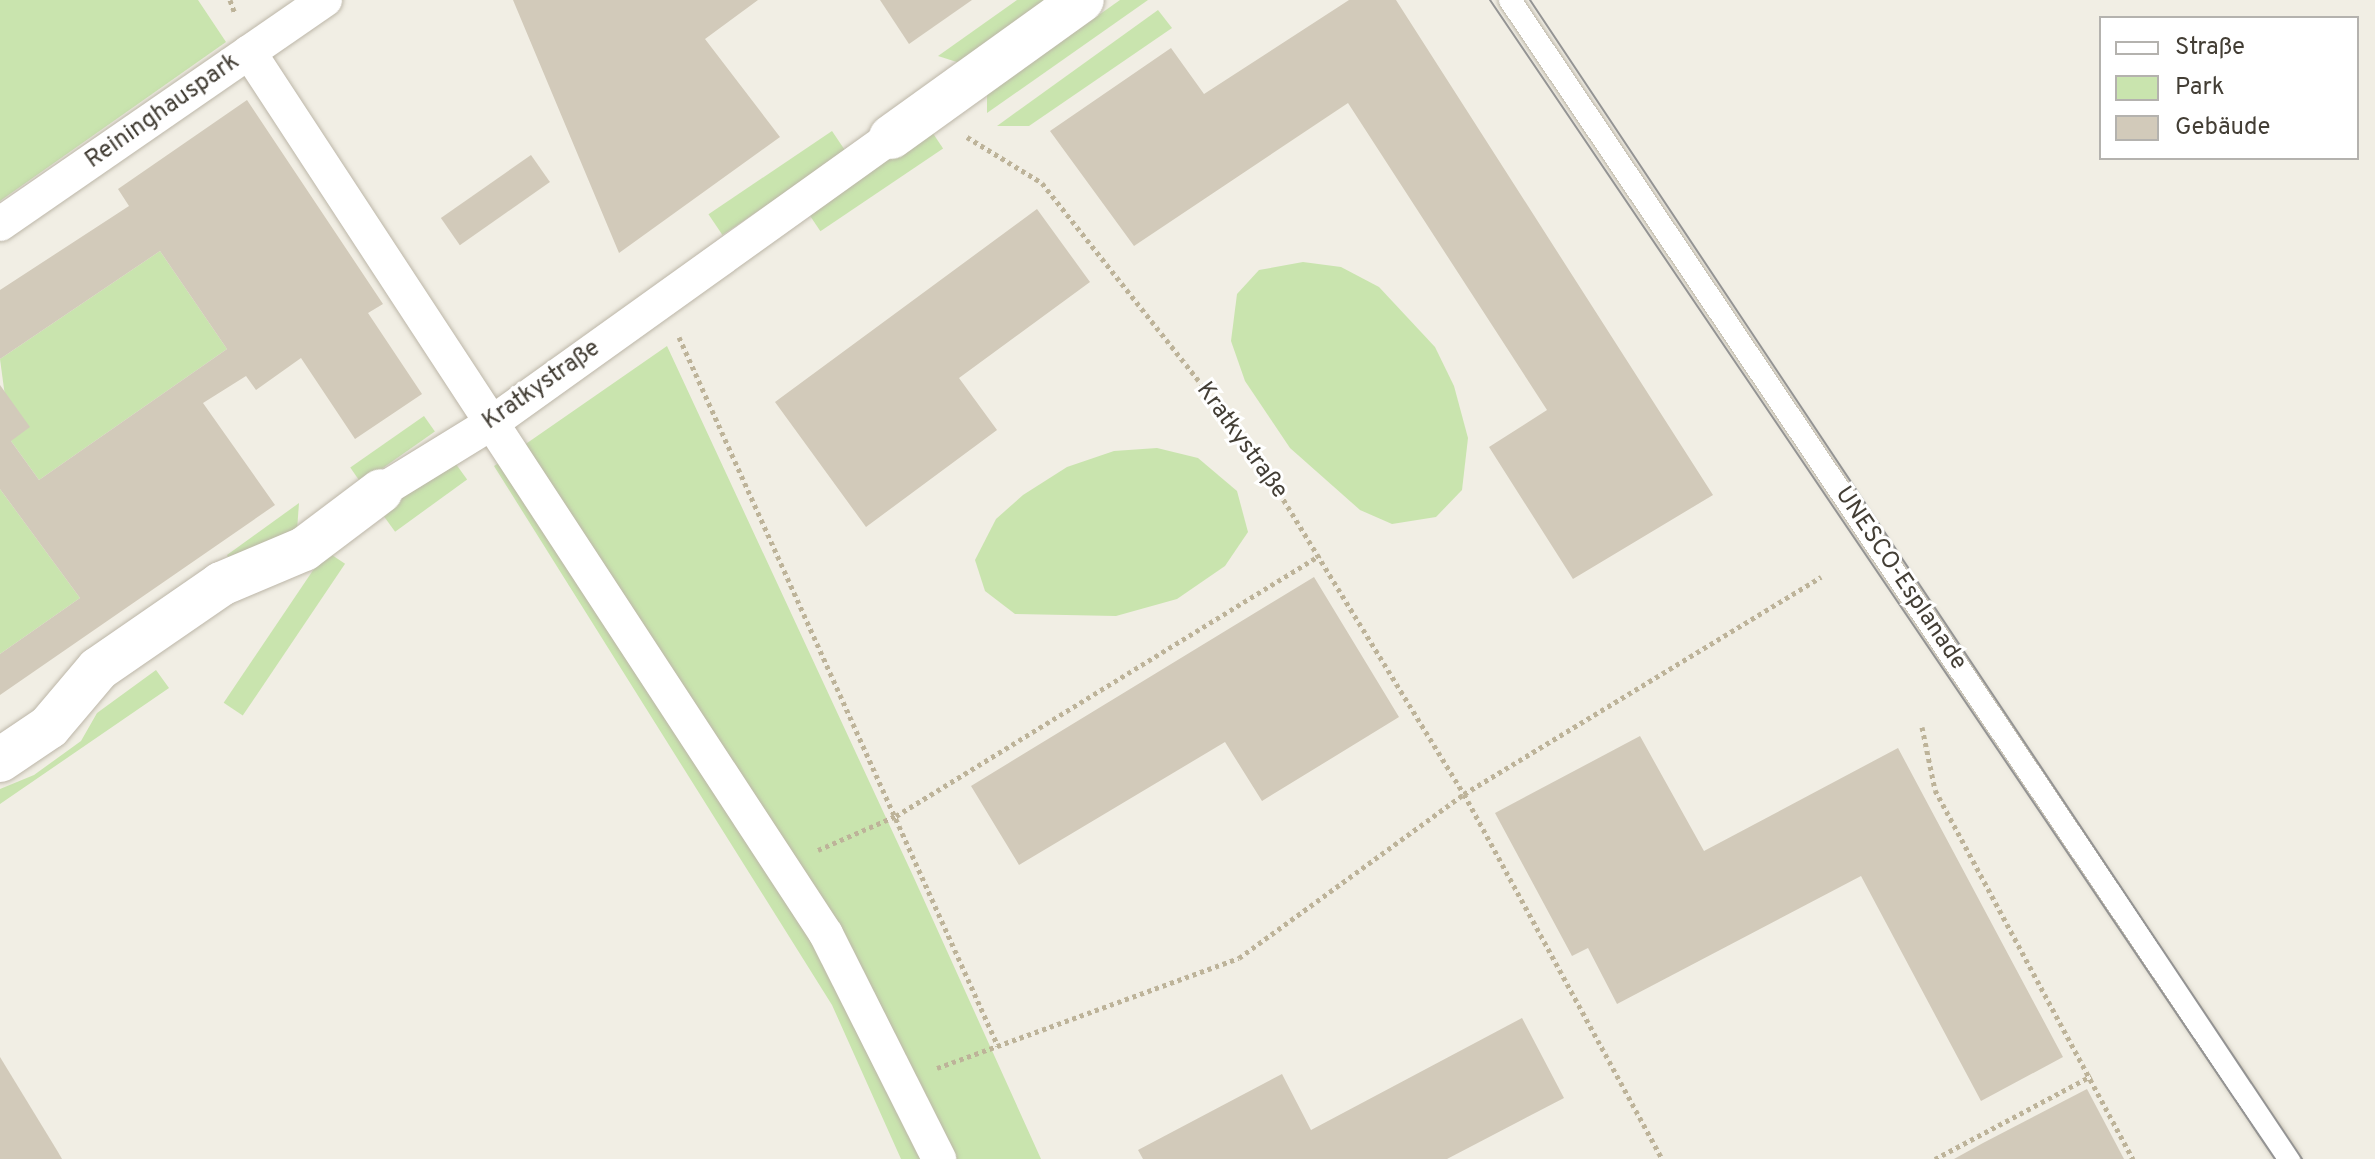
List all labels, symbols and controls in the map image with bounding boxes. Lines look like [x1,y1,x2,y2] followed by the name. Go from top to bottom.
[2099,16,2359,160] legend
[2175,33,2245,63] text: Straße
[81,48,245,176] street label: Reininghauspark
[2175,73,2225,103] text: Park
[2175,113,2270,143] text: Gebäude
[478,335,606,437] street label: Kratkystraße
[1189,377,1293,505] street label: Kratkystraße
[1828,482,1972,676] street label: UNESCO-Esplanade

